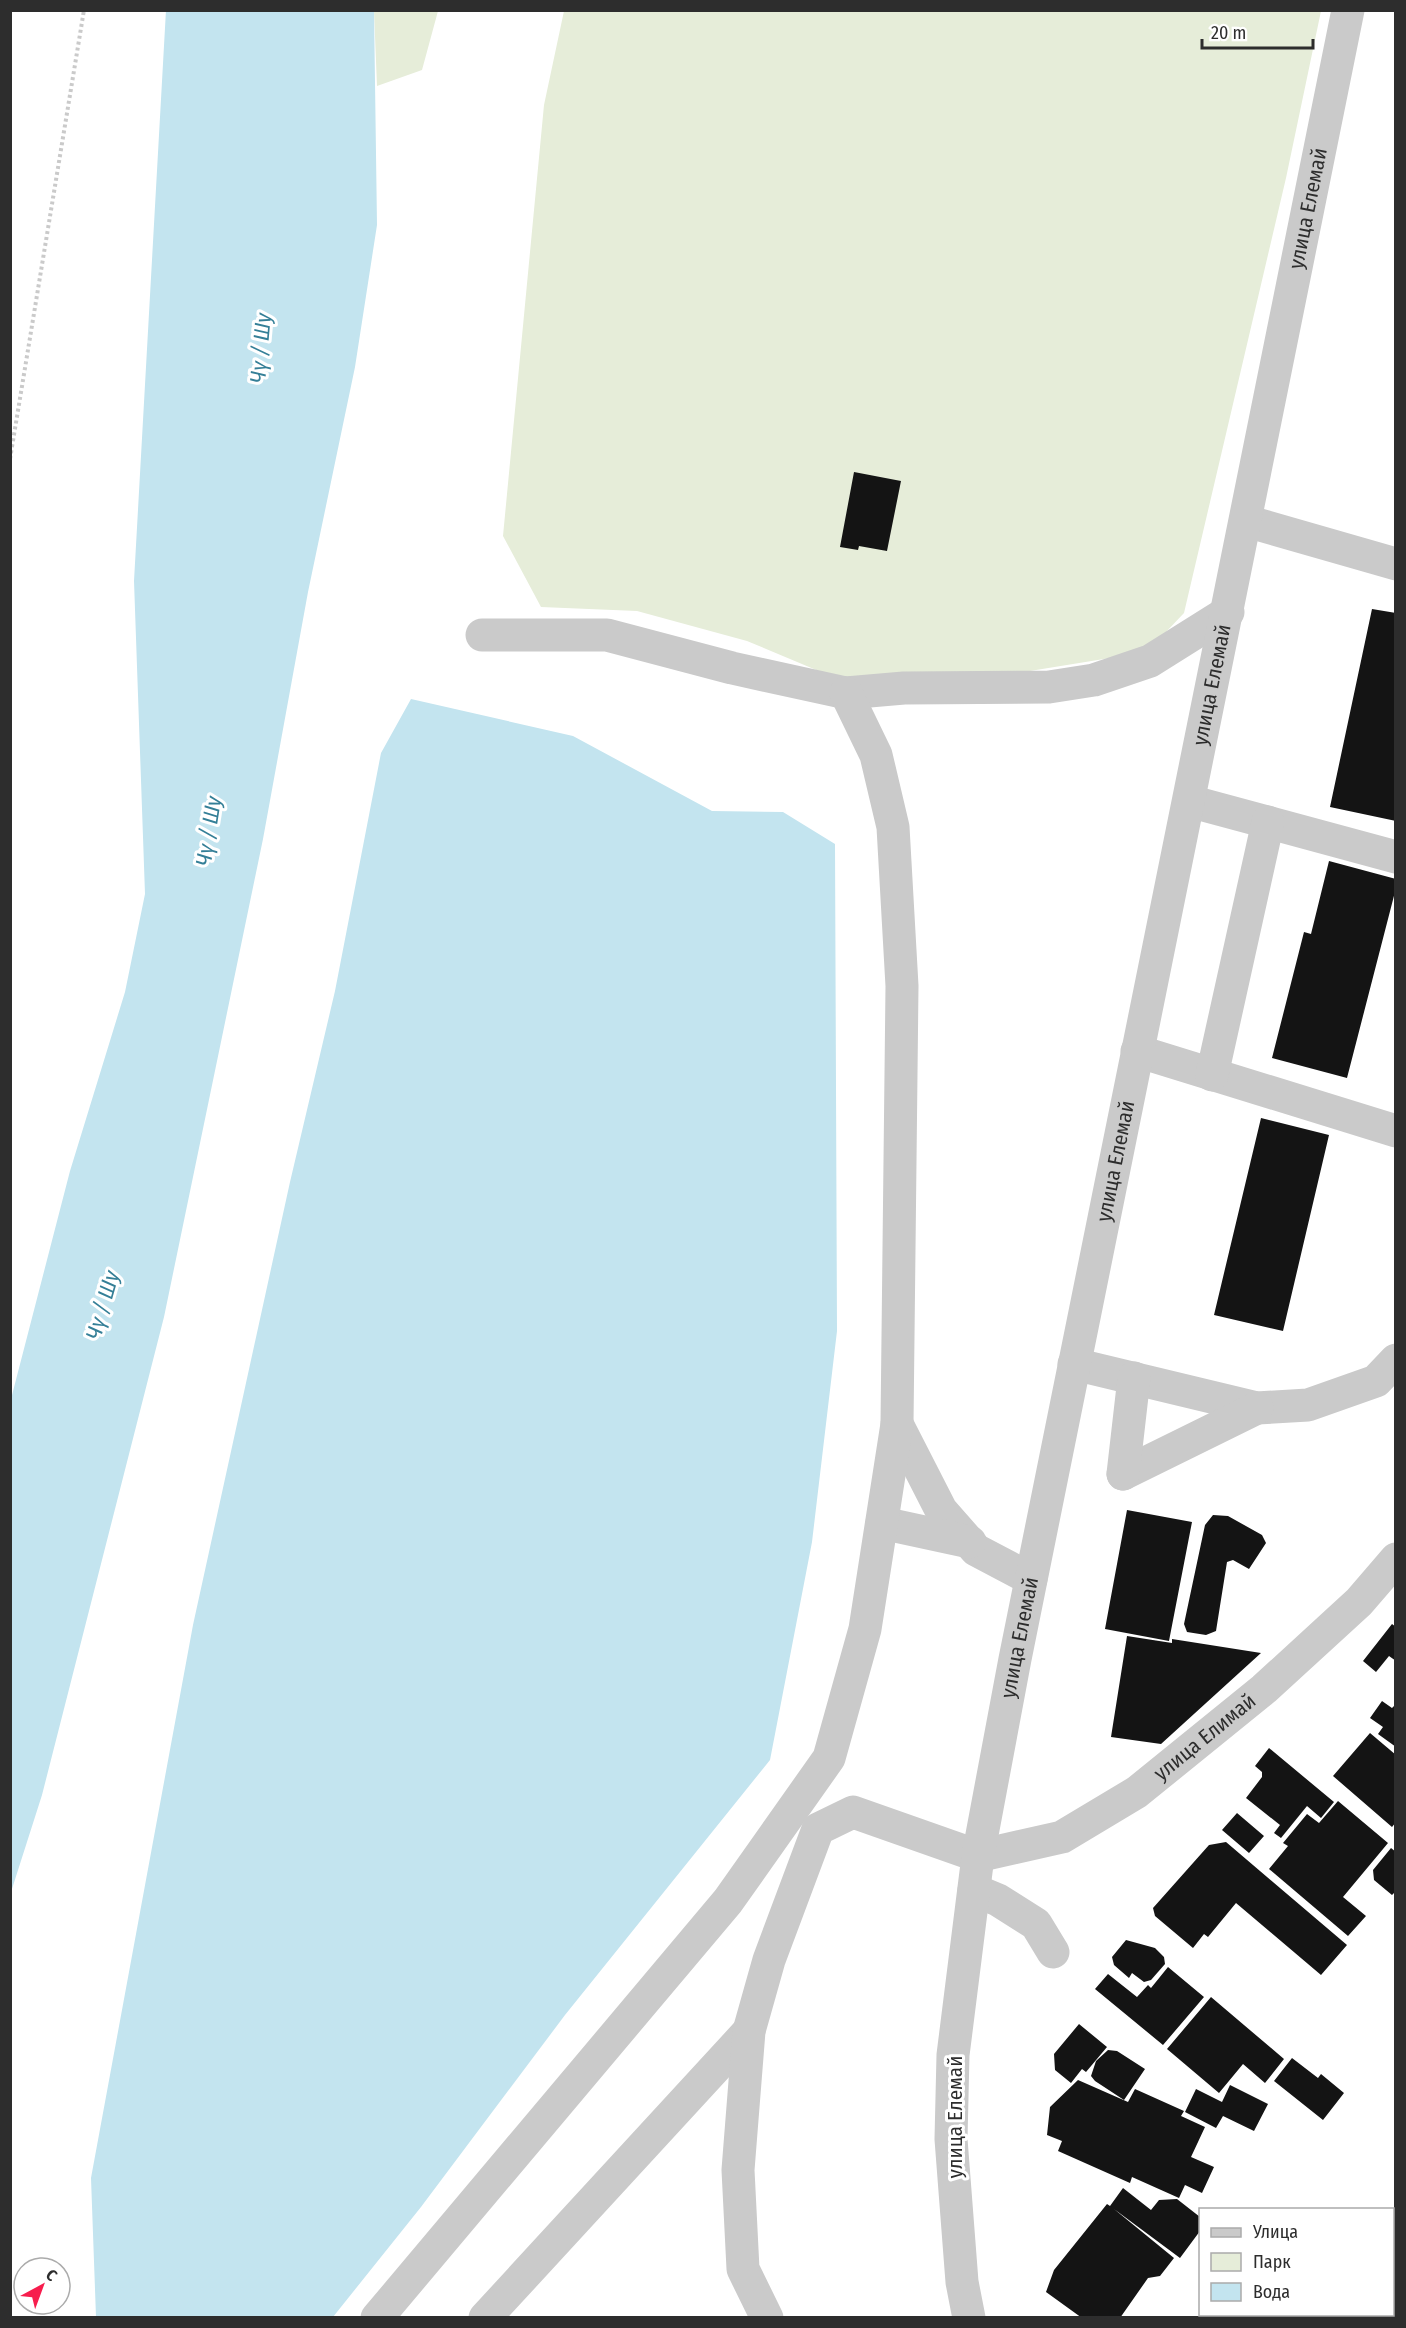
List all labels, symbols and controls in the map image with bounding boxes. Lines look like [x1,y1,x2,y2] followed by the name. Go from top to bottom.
[1202,12,1313,50] scale bar
[1211,22,1246,44] text: 20 m
[1283,146,1333,271] street label: улица Елемай
[244,311,277,384] water label: Чү / Шу
[1187,622,1237,748] street label: улица Елемай
[190,793,228,868] water label: Чү / Шу
[1091,1098,1140,1224] street label: улица Елемай
[80,1267,125,1343] water label: Чү / Шу
[995,1575,1044,1700] street label: улица Елемай
[1148,1688,1261,1786] street label: улица Елимай
[942,2056,968,2178] street label: улица Елемай
[1199,2208,1394,2316] legend
[1252,2221,1298,2243] text: Улица
[1253,2251,1291,2273] text: Парк
[12,2256,72,2316] north arrow
[42,2265,61,2285] text: С
[1253,2281,1290,2303] text: Вода

